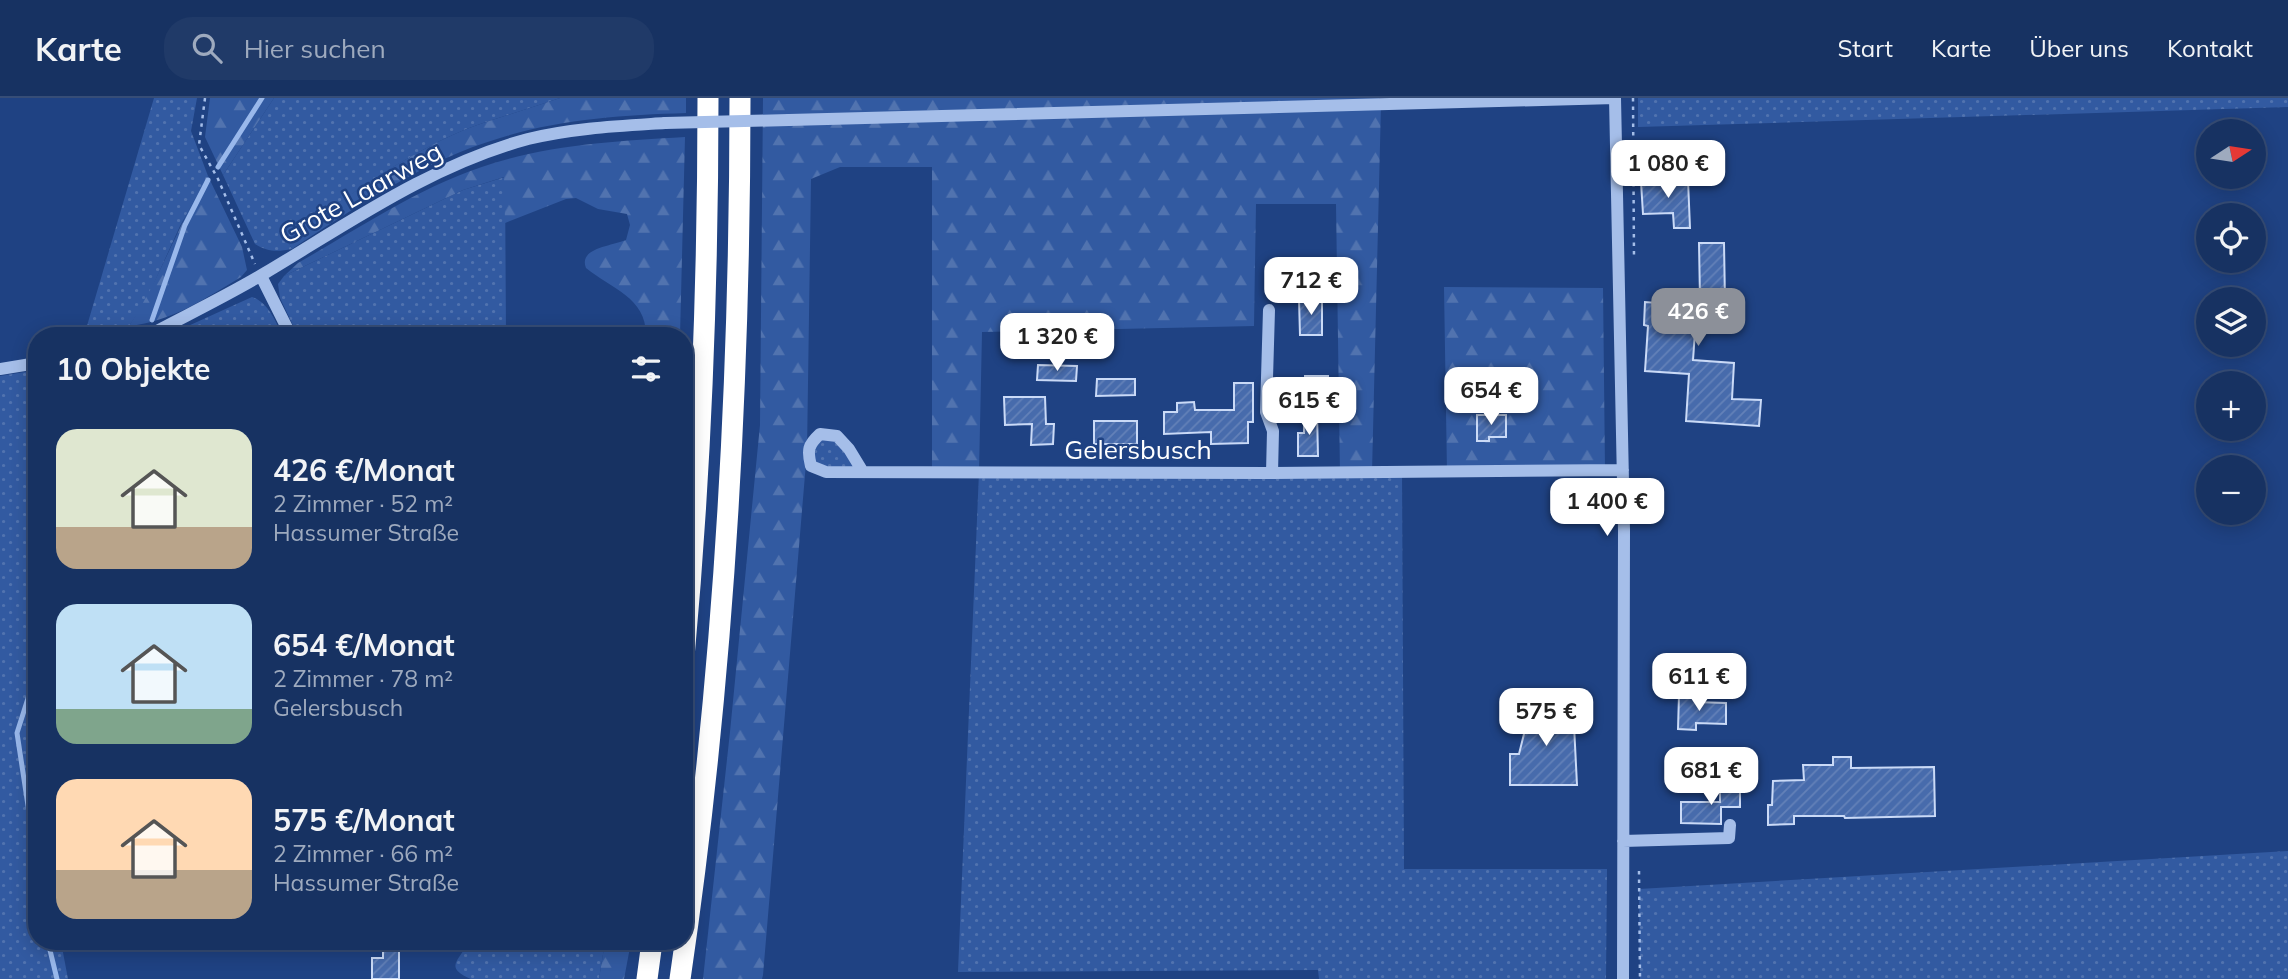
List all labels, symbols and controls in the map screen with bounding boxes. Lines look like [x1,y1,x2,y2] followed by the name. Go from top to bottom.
[164,17,654,80] search box
[35,28,122,69] text: Karte
[188,29,226,67] icon: search
[244,32,386,65] text: Hier suchen
[1837,33,1893,63] text: Start
[1931,33,1991,63] text: Karte
[2029,33,2129,63] text: Über uns
[2167,33,2253,63] text: Kontakt
[2196,119,2266,189] north arrow
[2196,119,2266,525] map controls
[274,134,448,251] street label: Grote Laarweg
[1603,140,1733,200] pin: 1 080 €
[1627,148,1709,177] text: 1 080 €
[2196,203,2266,273] button: locate
[1262,258,1360,317] pin: 712 €
[1280,265,1342,294] text: 712 €
[2196,287,2266,357] button: layers
[1649,288,1747,348] pin: 426 €
[1667,296,1729,325] text: 426 €
[992,314,1122,373] pin: 1 320 €
[1016,321,1098,350] text: 1 320 €
[56,350,210,388] text: 10 Objekte
[627,350,665,388] icon: filters
[1442,368,1540,427] pin: 654 €
[2196,371,2266,441] button: +
[1460,375,1522,404] text: 654 €
[1260,378,1358,437] pin: 615 €
[1278,385,1340,414] text: 615 €
[1064,433,1212,466] street label: Gelersbusch
[273,451,455,489] text: 426 €/Monat
[2196,455,2266,525] button: −
[112,457,196,541] icon: home
[1542,478,1672,538] pin: 1 400 €
[1566,486,1648,515] text: 1 400 €
[273,489,453,518] text: 2 Zimmer · 52 m²
[273,518,459,547] text: Hassumer Straße
[273,626,455,664] text: 654 €/Monat
[112,632,196,716] icon: home
[1650,654,1748,713] pin: 611 €
[1668,661,1730,690] text: 611 €
[273,664,453,693] text: 2 Zimmer · 78 m²
[1497,688,1595,748] pin: 575 €
[273,693,403,722] text: Gelersbusch
[1515,696,1577,725] text: 575 €
[1662,748,1760,807] pin: 681 €
[1680,755,1742,784] text: 681 €
[273,801,455,839] text: 575 €/Monat
[112,807,196,891] icon: home
[273,839,453,868] text: 2 Zimmer · 66 m²
[273,868,459,897] text: Hassumer Straße

